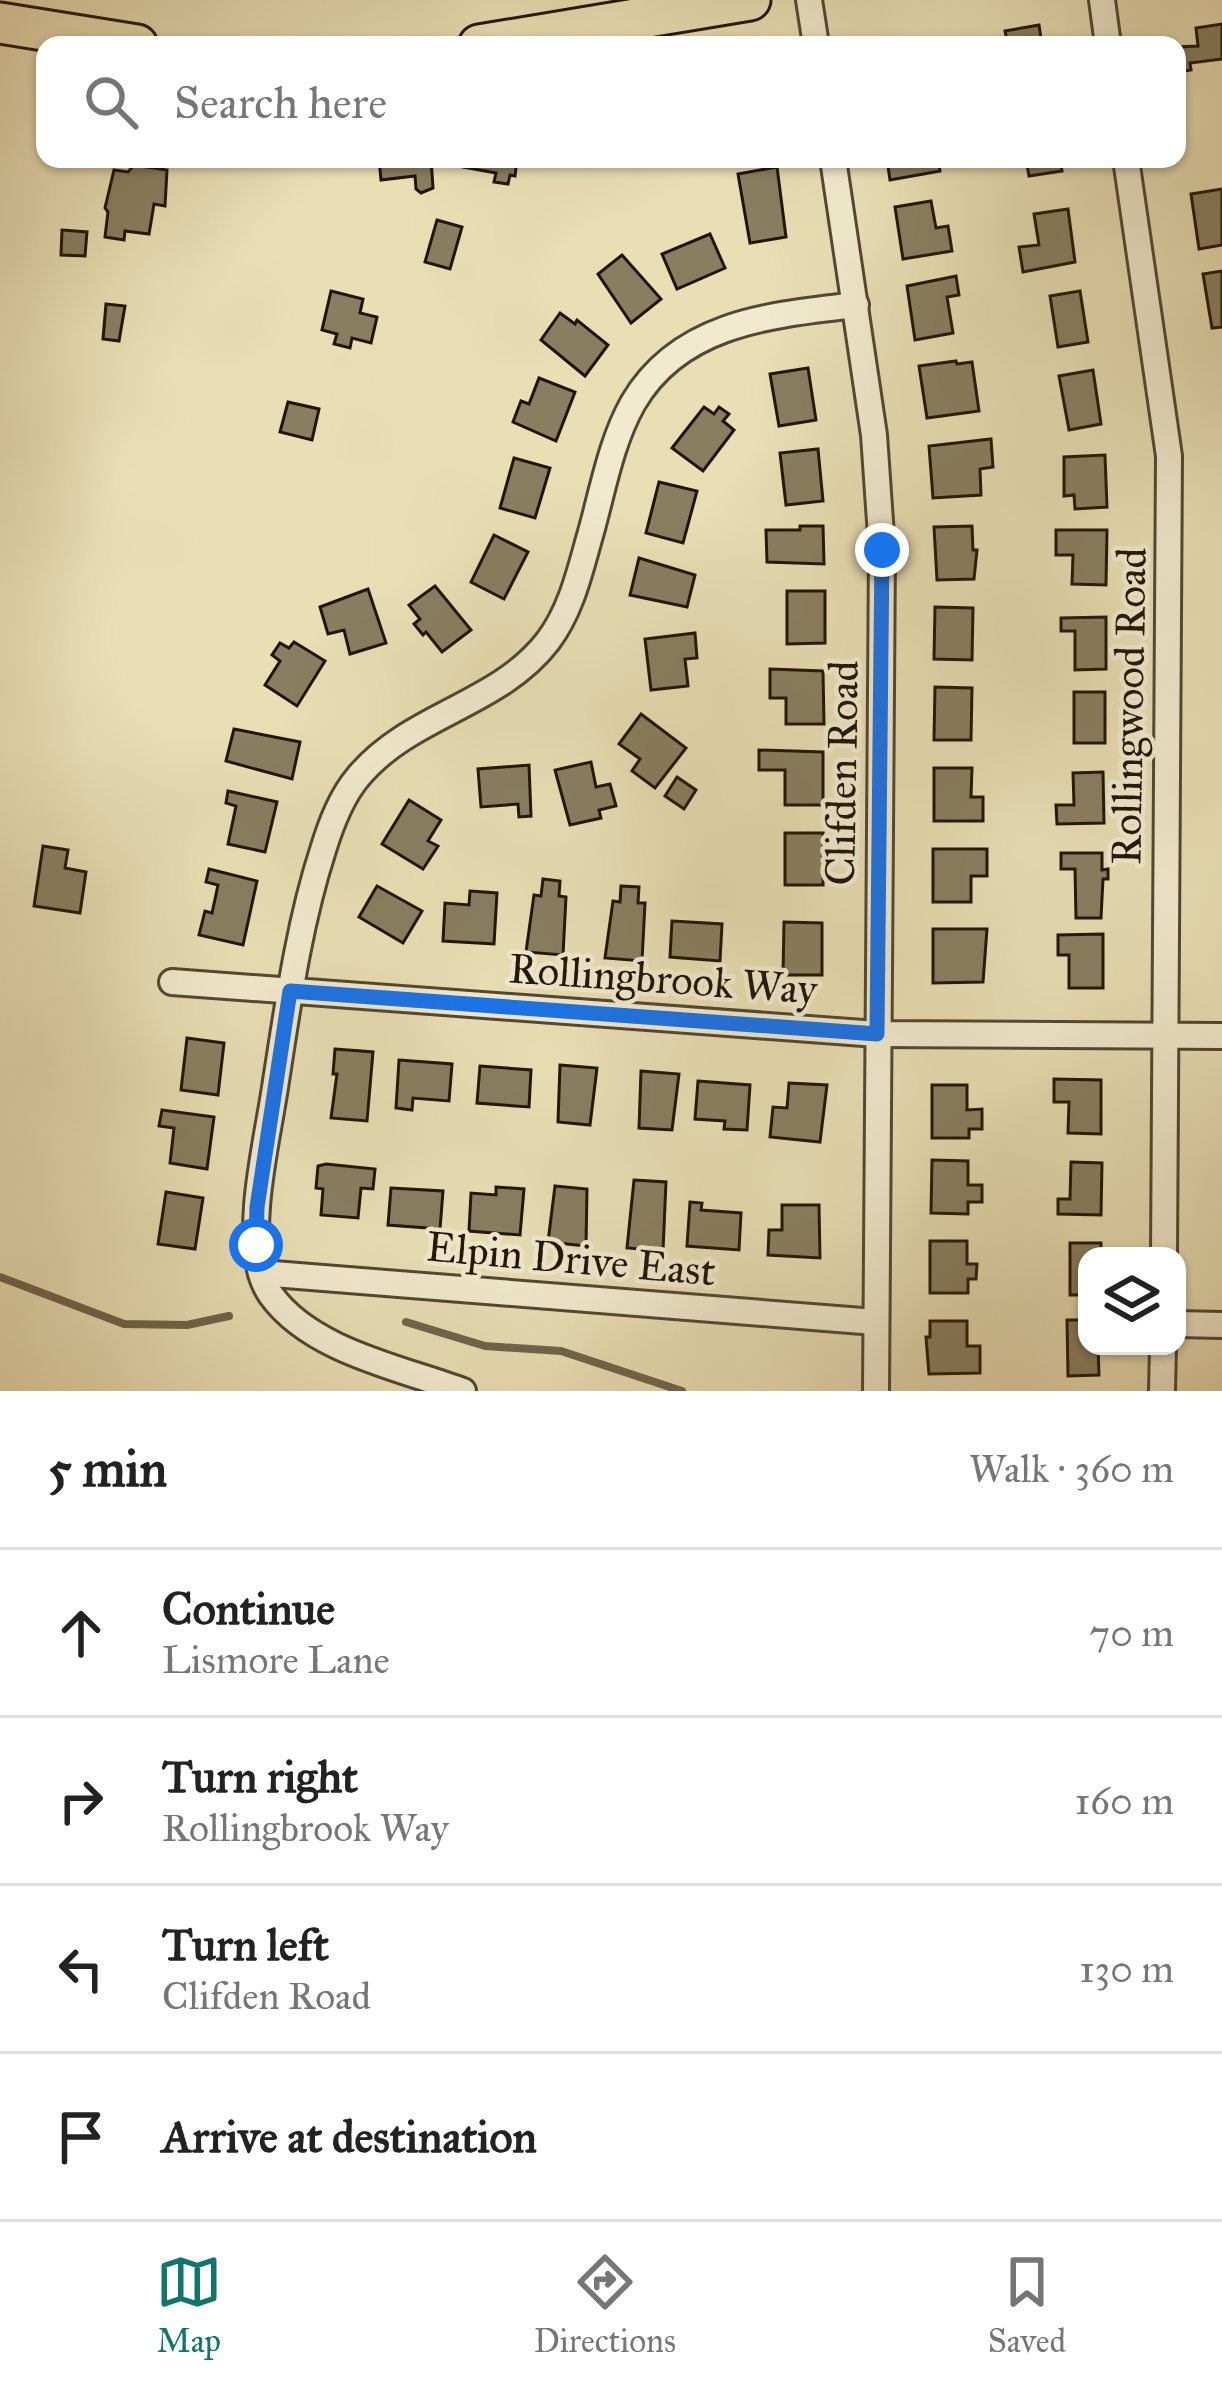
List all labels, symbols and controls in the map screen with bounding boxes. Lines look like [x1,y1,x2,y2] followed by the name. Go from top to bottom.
[36,36,1186,168] search box
[78,69,144,135] icon: search
[174,75,387,130] text: Search here
[855,523,909,577] route end
[1100,547,1158,865] street label: Rollingwood Road
[814,660,870,886] street label: Clifden Road
[507,942,820,1016] street label: Rollingbrook Way
[229,1218,283,1272] route start
[424,1220,718,1298] street label: Elpin Drive East
[1078,1247,1186,1355] map controls
[1078,1247,1186,1355] button: layers
[48,1438,167,1500] text: 5 min
[969,1445,1174,1493] text: Walk · 360 m
[162,1581,335,1636] text: Continue
[48,1600,114,1666] icon: ahead
[1089,1609,1174,1657] text: 70 m
[162,1636,390,1684] text: Lismore Lane
[162,1749,358,1804] text: Turn right
[48,1768,114,1834] icon: right
[1075,1777,1174,1825] text: 160 m
[162,1804,449,1852] text: Rollingbrook Way
[162,1917,329,1972] text: Turn left
[48,1936,114,2002] icon: left
[1079,1945,1174,1993] text: 130 m
[162,1972,371,2020] text: Clifden Road
[48,2104,114,2170] icon: arrive
[162,2109,537,2164] text: Arrive at destination
[156,2249,222,2361] tab: Map
[534,2249,676,2361] tab: Directions
[988,2249,1066,2361] tab: Saved

